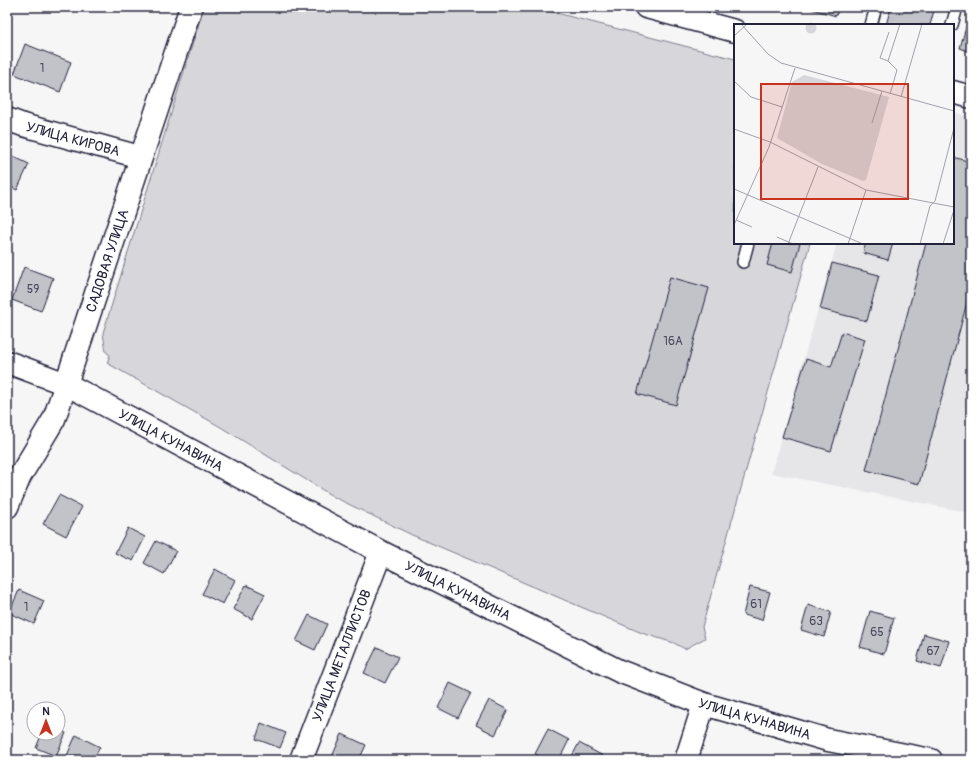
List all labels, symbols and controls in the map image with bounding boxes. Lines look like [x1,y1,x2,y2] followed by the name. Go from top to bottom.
[734,24,954,244] inset map
[40,61,44,76] house number: 1
[24,118,122,160] street label: УЛИЦА КИРОВА
[82,207,132,314] street label: САДОВАЯ УЛИЦА
[27,282,39,297] house number: 59
[663,334,683,349] house number: 16А
[116,405,226,475] street label: УЛИЦА КУНАВИНА
[402,557,514,624] street label: УЛИЦА КУНАВИНА
[308,587,374,724] street label: УЛИЦА МЕТАЛЛИСТОВ
[750,597,762,612] house number: 61
[24,600,28,615] house number: 1
[809,614,823,629] house number: 63
[870,625,884,640] house number: 65
[926,644,940,659] house number: 67
[696,694,813,743] street label: УЛИЦА КУНАВИНА
[26,701,66,741] north arrow
[42,705,50,718] text: N

